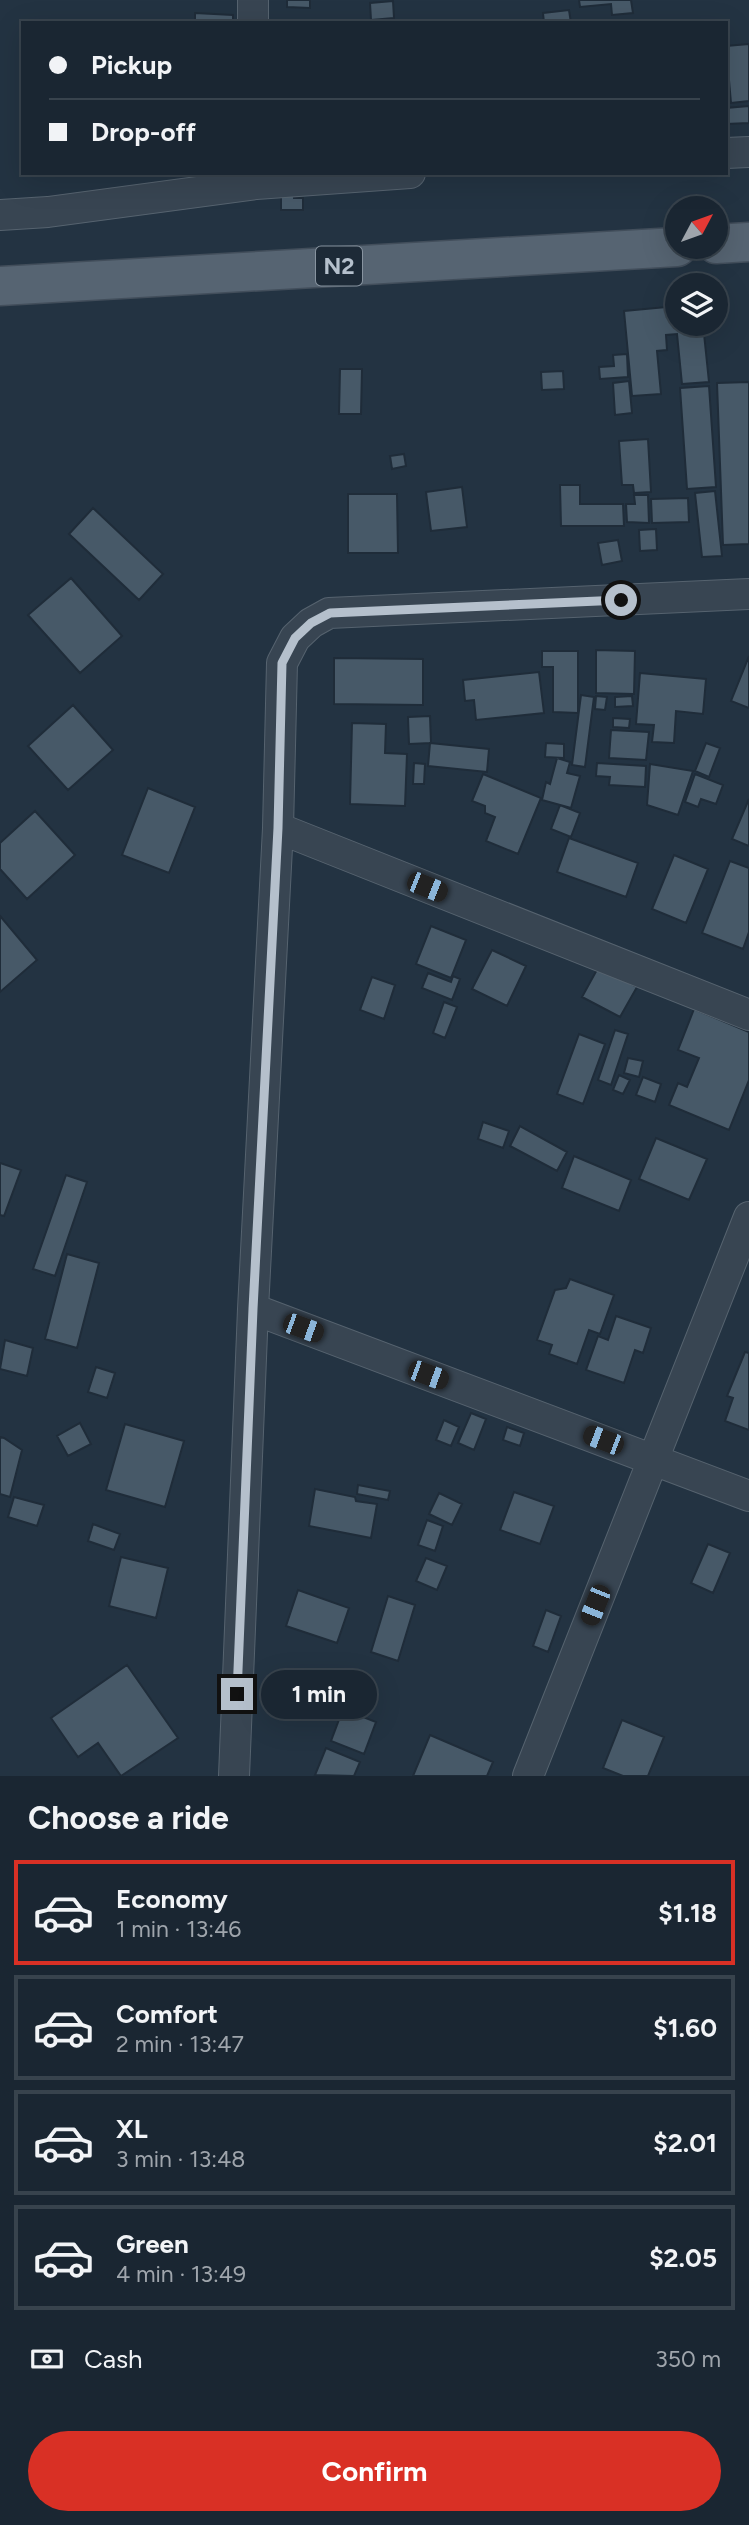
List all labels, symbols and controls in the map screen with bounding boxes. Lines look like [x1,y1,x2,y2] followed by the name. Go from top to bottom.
[91,49,172,81] text: Pickup
[91,116,196,148] text: Drop-off
[665,196,728,259] north arrow
[665,196,728,336] map controls
[316,246,362,286] road number: N2
[665,273,728,336] button: layers
[605,584,637,616] route start
[404,869,451,905] car
[280,1311,327,1345] car
[405,1358,452,1392] car
[580,1423,627,1457] car
[578,1582,613,1628] car
[262,1670,377,1718] callout: 1 min
[221,1678,253,1710] route end
[292,1680,346,1708] text: 1 min
[28,1799,229,1837] text: Choose a ride
[32,1881,95,1944] icon: car
[116,1883,228,1915] text: Economy
[658,1897,717,1929] text: $1.18
[116,1915,241,1943] text: 1 min · 13:46
[32,1996,95,2059] icon: car
[116,1998,218,2030] text: Comfort
[653,2012,717,2044] text: $1.60
[116,2030,244,2058] text: 2 min · 13:47
[32,2111,95,2174] icon: car
[116,2113,148,2145] text: XL
[653,2127,717,2159] text: $2.01
[116,2145,245,2173] text: 3 min · 13:48
[32,2226,95,2289] icon: car
[116,2228,189,2260] text: Green
[649,2242,717,2274] text: $2.05
[116,2260,246,2288] text: 4 min · 13:49
[28,2340,66,2378] icon: cash
[84,2343,143,2375] text: Cash
[655,2345,721,2373] text: 350 m
[28,2431,721,2511] button: Confirm

